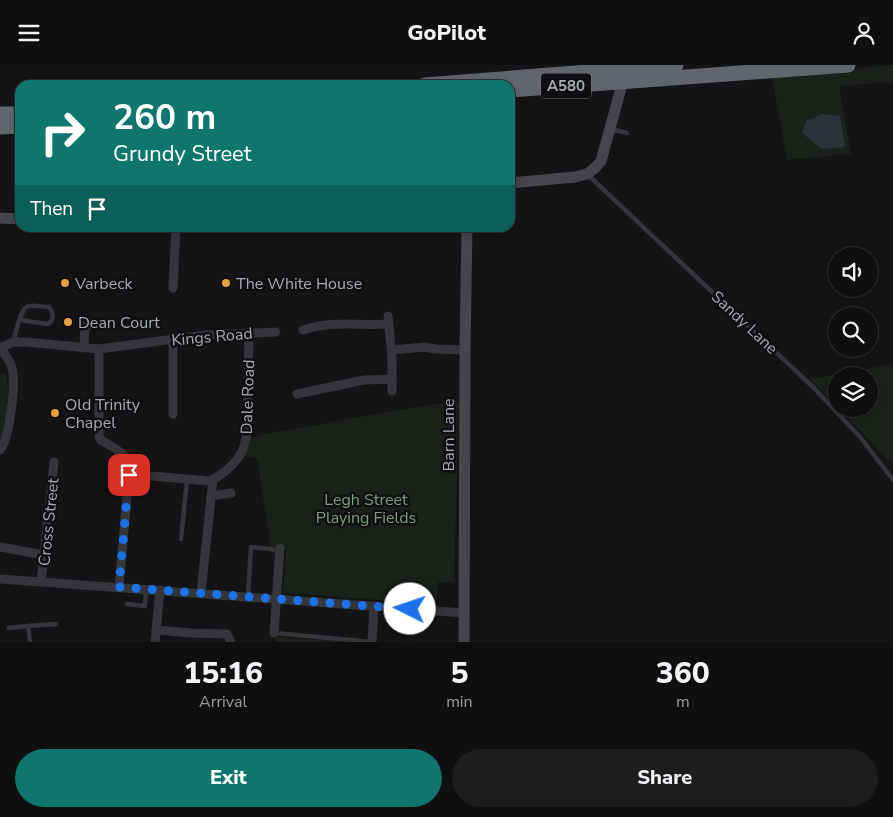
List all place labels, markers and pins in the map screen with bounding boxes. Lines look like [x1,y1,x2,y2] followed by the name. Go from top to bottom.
[74,273,134,295] place label: Varbeck
[236,273,362,295] place label: The White House
[59,277,71,289] marker: Varbeck
[220,277,232,289] marker: The White House
[78,312,160,334] place label: Dean Court
[62,316,74,328] marker: Dean Court
[65,394,141,434] place label: Old Trinity Chapel
[49,407,61,419] marker: Old Trinity Chapel
[108,454,150,496] pin

